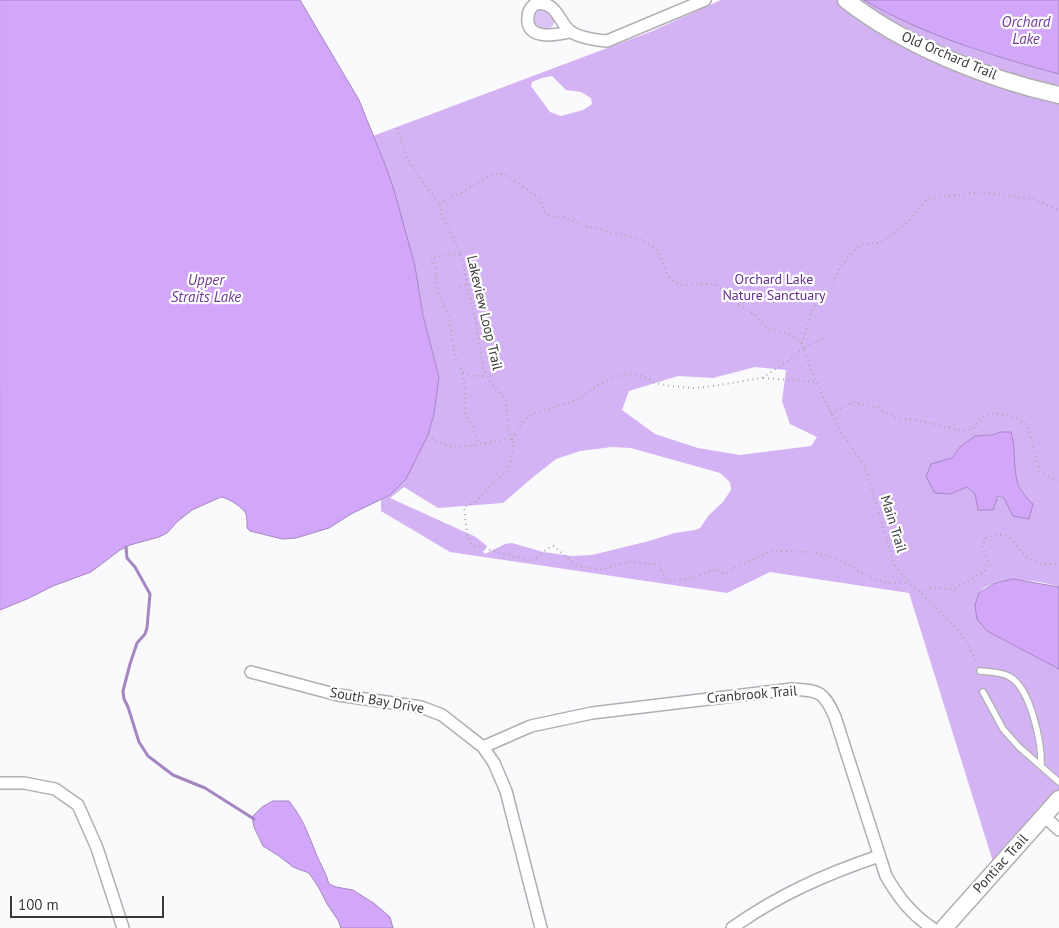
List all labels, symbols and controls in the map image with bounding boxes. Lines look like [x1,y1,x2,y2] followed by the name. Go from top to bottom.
[1002,14,1050,49] water label: Orchard Lake
[899,28,999,84] street label: Old Orchard Trail
[463,254,505,372] street label: Lakeview Loop Trail
[171,272,241,307] water label: Upper Straits Lake
[722,272,826,304] park label: Orchard Lake Nature Sanctuary
[876,493,910,555] street label: Main Trail
[706,683,798,707] street label: Cranbrook Trail
[329,684,425,718] street label: South Bay Drive
[970,831,1032,897] street label: Pontiac Trail
[12,886,166,918] scale bar
[18,895,59,914] text: 100 m

